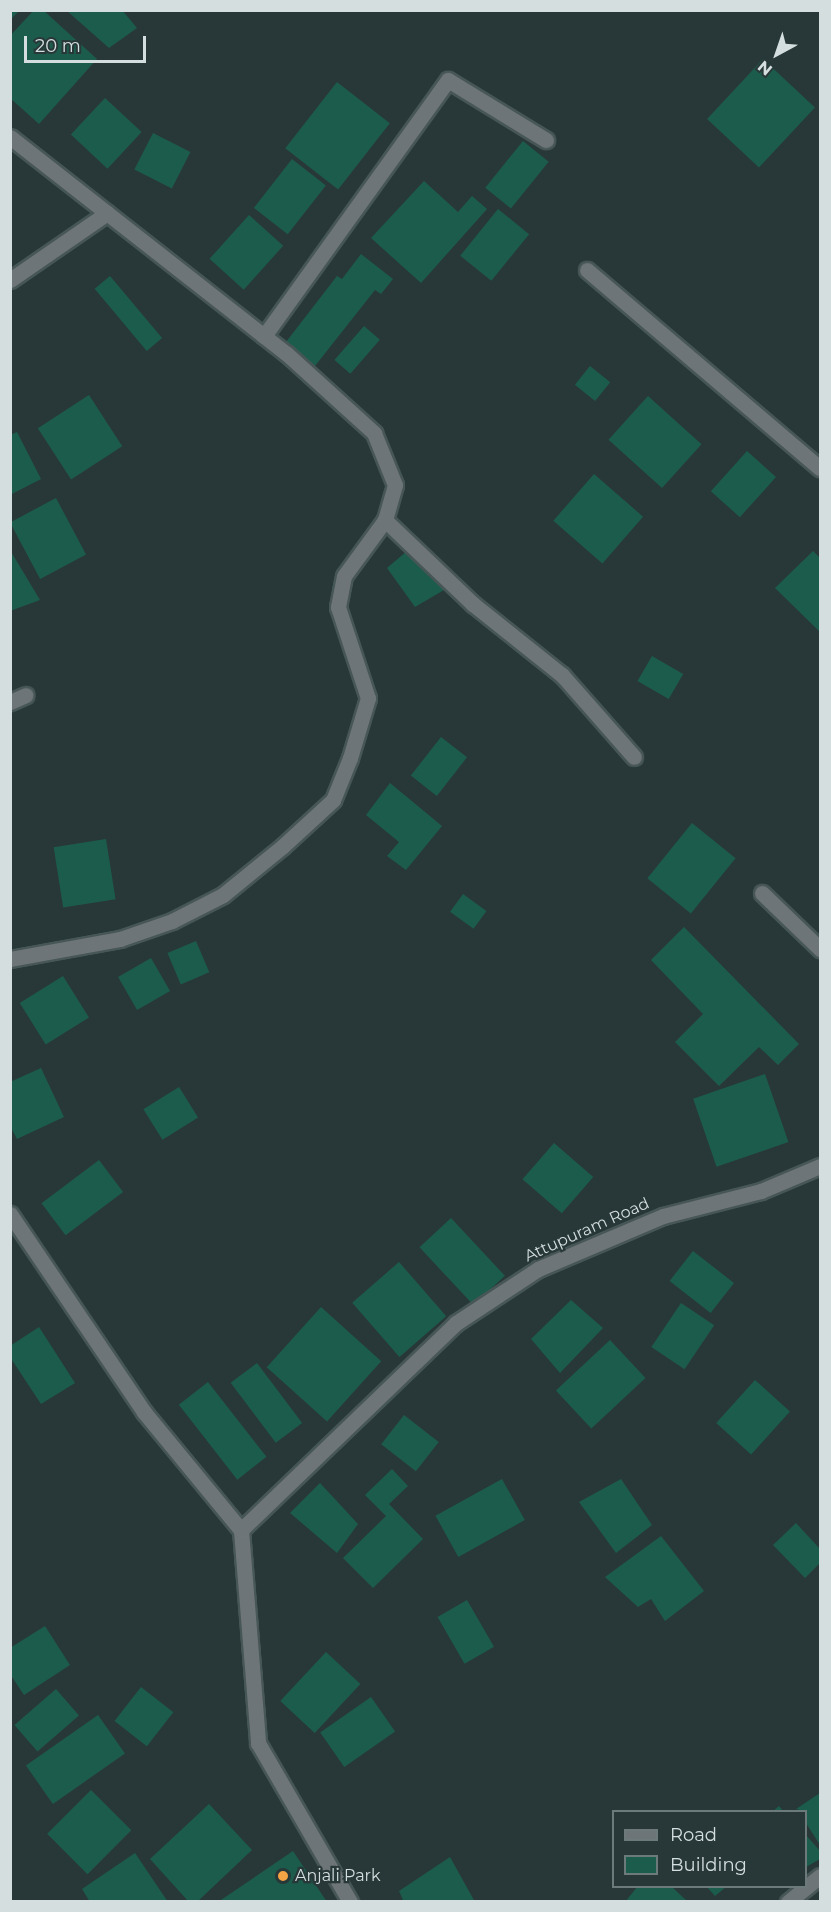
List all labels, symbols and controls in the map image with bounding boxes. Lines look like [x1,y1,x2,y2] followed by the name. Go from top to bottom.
[27,24,148,62] scale bar
[747,24,807,84] north arrow
[35,35,81,57] text: 20 m
[754,57,776,80] text: N
[522,1194,652,1266] street label: Attupuram Road
[612,1810,807,1888] legend
[670,1824,717,1846] text: Road
[670,1854,747,1876] text: Building
[295,1866,380,1886] place label: Anjali Park
[276,1869,290,1883] marker: Anjali Park

